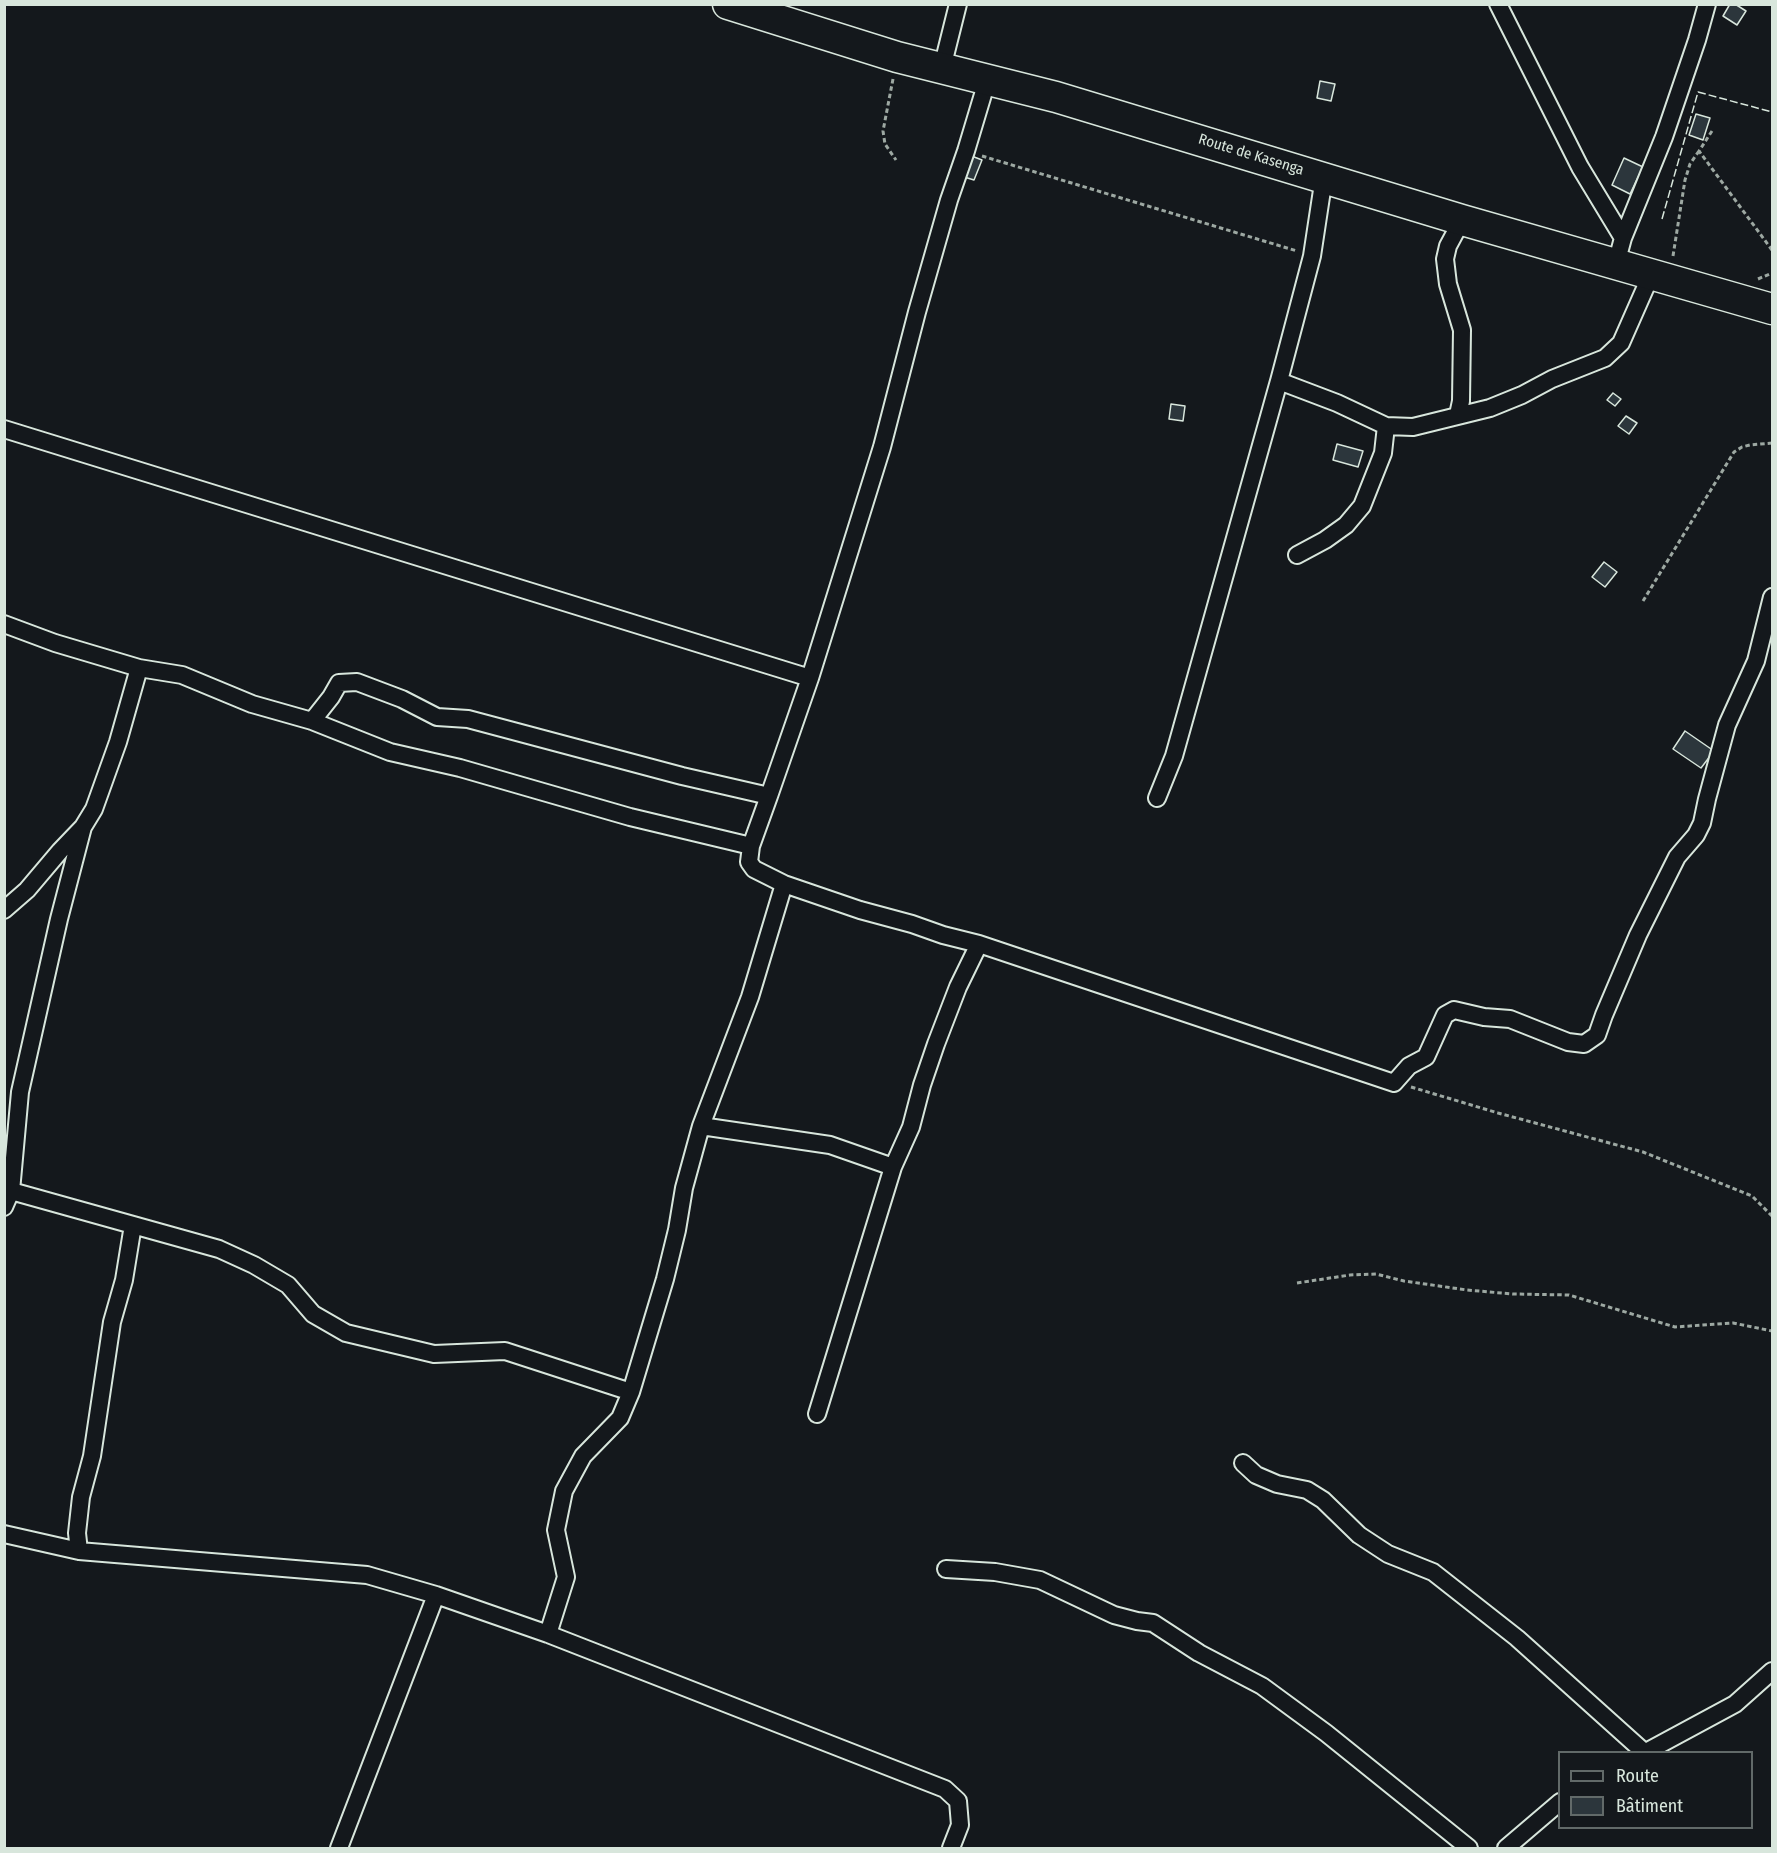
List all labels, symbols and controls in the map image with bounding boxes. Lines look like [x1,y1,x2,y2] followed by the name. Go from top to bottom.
[1196,130,1306,180] street label: Route de Kasenga
[1558,1751,1753,1829] legend
[1616,1765,1659,1787] text: Route
[1616,1795,1683,1817] text: Bâtiment

